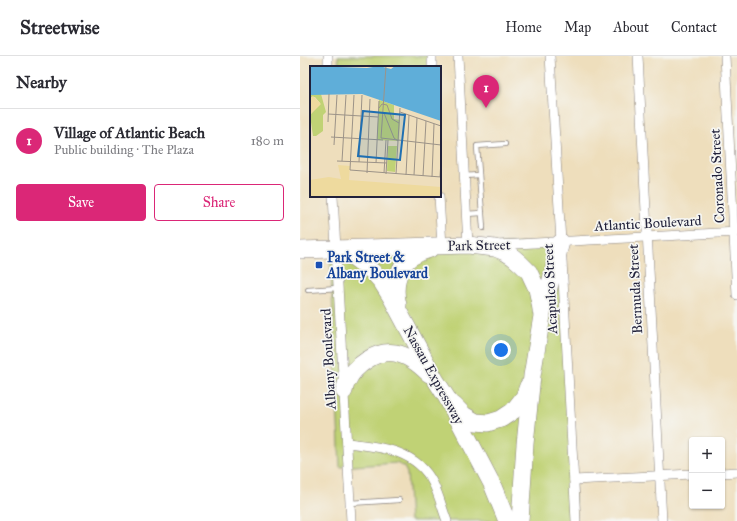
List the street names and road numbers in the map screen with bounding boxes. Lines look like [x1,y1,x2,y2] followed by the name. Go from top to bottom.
[707,128,728,224] street label: Coronado Street
[593,212,702,235] street label: Atlantic Boulevard
[447,236,511,255] street label: Park Street
[540,243,561,335] street label: Acapulco Street
[625,243,646,334] street label: Bermuda Street
[317,308,340,411] street label: Albany Boulevard
[399,323,468,428] street label: Nassau Expressway

